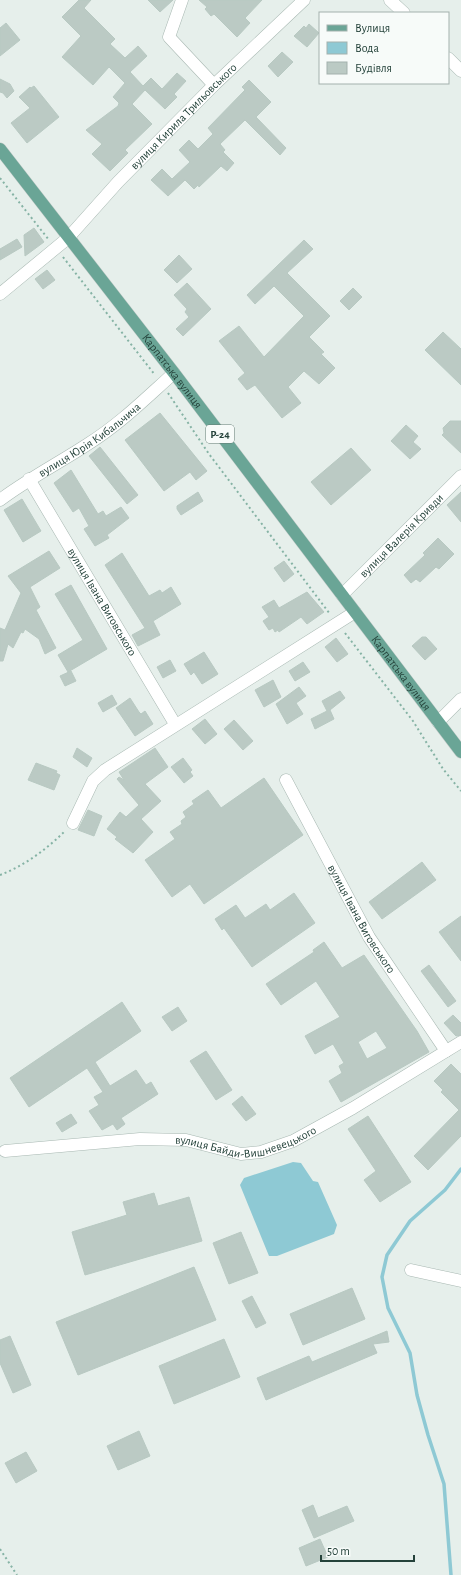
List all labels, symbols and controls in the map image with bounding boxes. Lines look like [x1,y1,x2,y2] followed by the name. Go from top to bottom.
[319,12,449,84] legend
[355,22,390,35] text: Вулиця
[355,42,379,54] text: Вода
[128,61,239,172] street label: вулиця Кирила Трильовського
[355,62,392,75] text: Будівля
[140,331,205,411] street label: Карпатська вулиця
[36,400,143,479] street label: вулиця Юрія Кибальчича
[206,425,234,443] road number: Р-24
[357,491,446,580] street label: вулиця Валерія Кривди
[66,546,139,658] street label: вулиця Івана Виговського
[369,633,433,713] street label: Карпатська вулиця
[326,863,398,975] street label: вулиця Івана Виговського
[175,1124,318,1160] street label: вулиця Байди-Вишневецького
[321,1537,414,1563] scale bar
[327,1545,350,1557] text: 50 m

